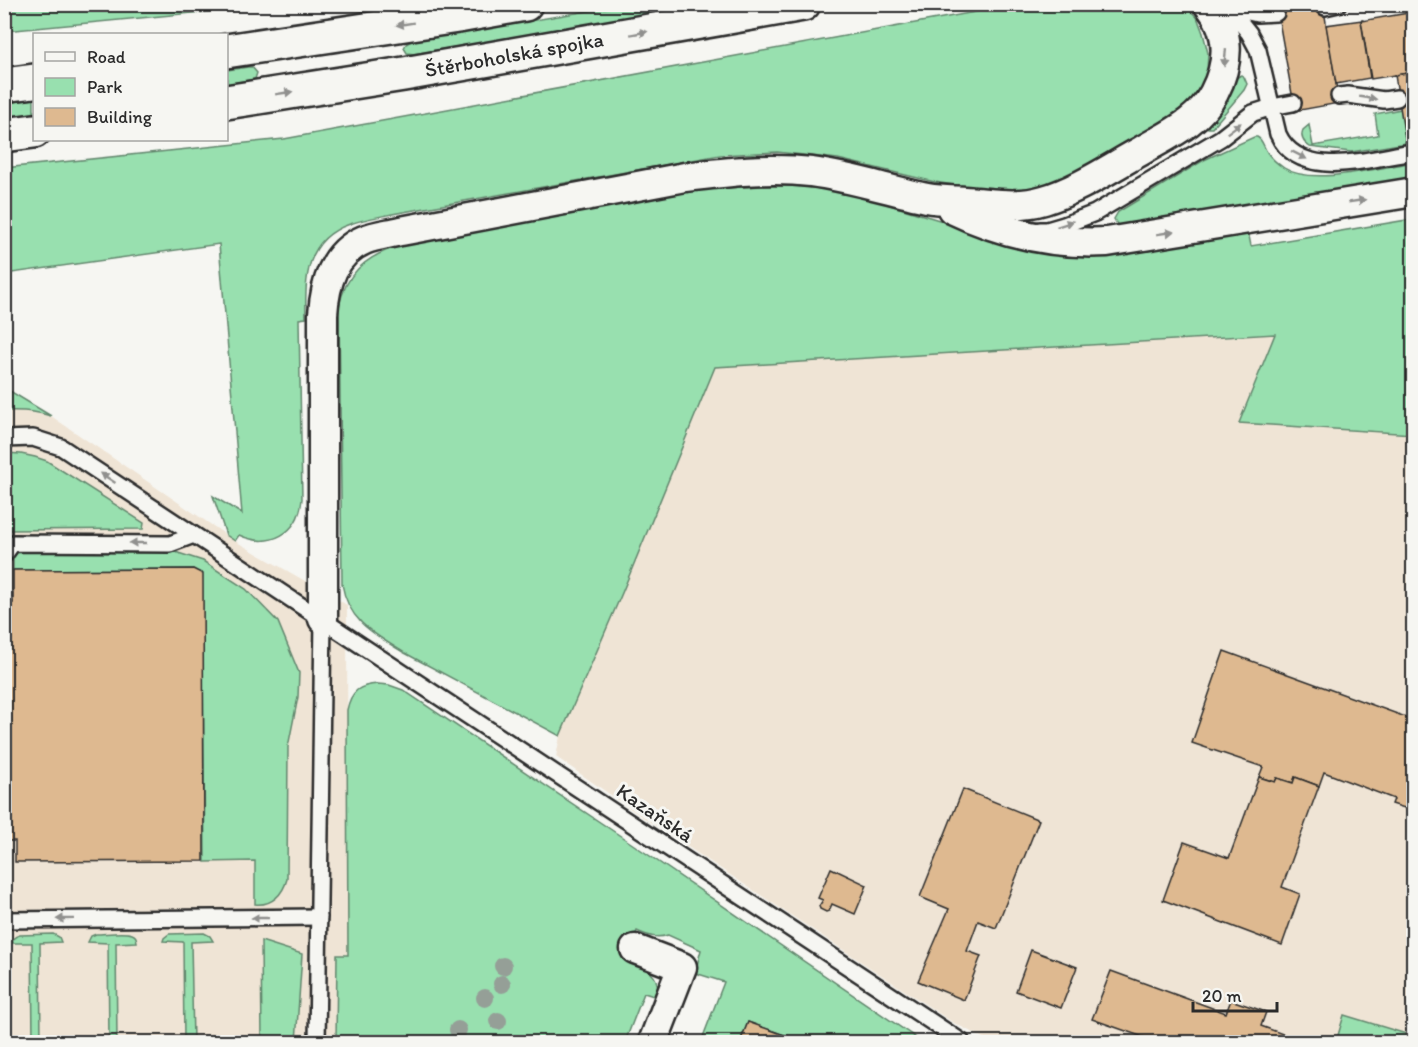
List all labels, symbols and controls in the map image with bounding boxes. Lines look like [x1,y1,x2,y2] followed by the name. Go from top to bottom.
[395,20,414,29] one-way arrow
[423,26,605,82] street label: Štěrboholská spojka
[629,28,648,37] one-way arrow
[33,33,228,141] legend
[87,46,126,68] text: Road
[1220,49,1230,68] one-way arrow
[87,76,122,98] text: Park
[275,89,294,98] one-way arrow
[1359,93,1378,102] one-way arrow
[87,106,153,128] text: Building
[1225,122,1241,134] one-way arrow
[1291,150,1308,159] one-way arrow
[1348,197,1367,206] one-way arrow
[1056,219,1074,229] one-way arrow
[1155,228,1174,237] one-way arrow
[100,473,116,484] one-way arrow
[128,539,147,548] one-way arrow
[612,778,699,847] street label: Kazaňská
[251,913,270,923] one-way arrow
[56,914,75,924] one-way arrow
[1193,975,1277,1013] scale bar
[1202,985,1242,1007] text: 20 m

